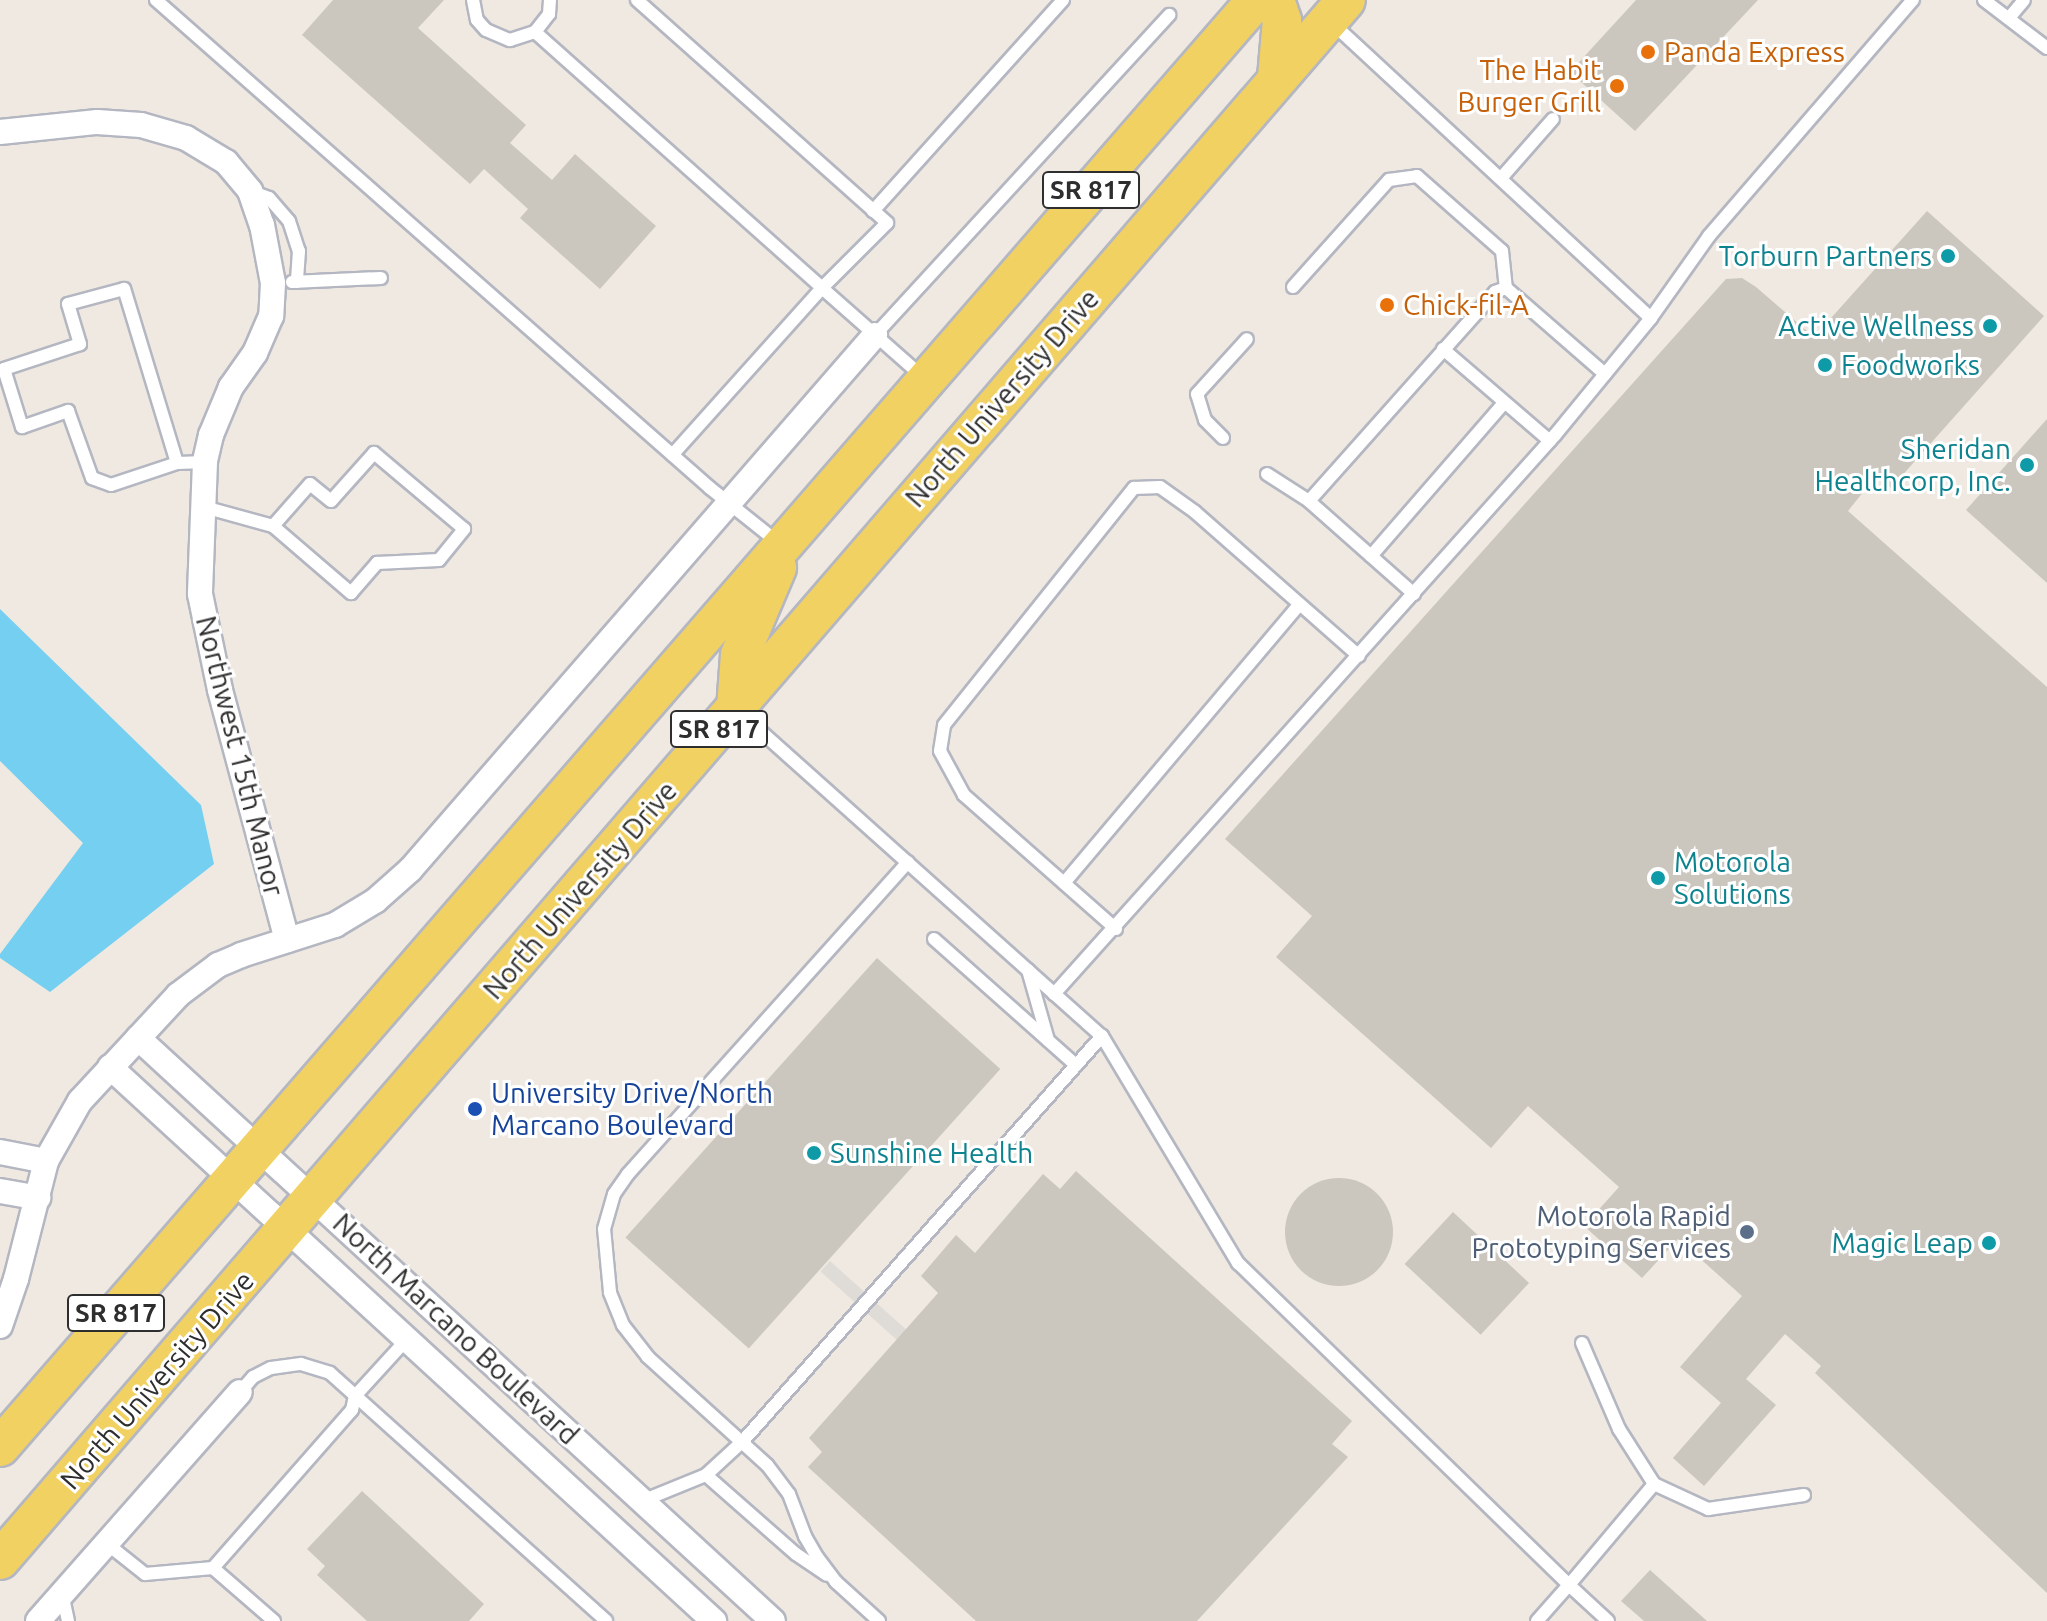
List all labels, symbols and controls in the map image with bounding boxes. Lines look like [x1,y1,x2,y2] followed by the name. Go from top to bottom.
[1664,35,1845,69] place label: Panda Express
[1639,43,1657,61] marker: Panda Express
[1457,53,1601,119] place label: The Habit Burger Grill
[1608,77,1626,95] marker: The Habit Burger Grill
[1041,168,1141,212] road number: SR 817
[1719,239,1932,273] place label: Torburn Partners
[1939,247,1957,265] marker: Torburn Partners
[898,282,1106,514] street label: North University Drive
[1403,288,1529,322] place label: Chick-fil-A
[1378,296,1396,314] marker: Chick-fil-A
[1778,309,1974,343] place label: Active Wellness
[1981,317,1999,335] marker: Active Wellness
[1841,348,1980,382] place label: Foodworks
[1816,356,1834,374] marker: Foodworks
[1814,432,2011,498] place label: Sheridan Healthcorp, Inc.
[2018,456,2036,474] marker: Sheridan Healthcorp, Inc.
[189,613,291,899] street label: Northwest 15th Manor
[669,707,769,751] road number: SR 817
[476,774,684,1006] street label: North University Drive
[1674,845,1791,911] place label: Motorola Solutions
[1649,869,1667,887] marker: Motorola Solutions
[491,1076,773,1142] place label: University Drive/North Marcano Boulevard
[466,1100,484,1118] marker: University Drive/North Marcano Boulevard
[830,1136,1033,1170] place label: Sunshine Health
[805,1144,823,1162] marker: Sunshine Health
[1471,1199,1731,1265] place label: Motorola Rapid Prototyping Services
[326,1206,586,1452] street label: North Marcano Boulevard
[1738,1223,1756,1241] marker: Motorola Rapid Prototyping Services
[1831,1226,1973,1260] place label: Magic Leap
[1980,1234,1998,1252] marker: Magic Leap
[53,1264,261,1496] street label: North University Drive
[66,1291,166,1335] road number: SR 817

